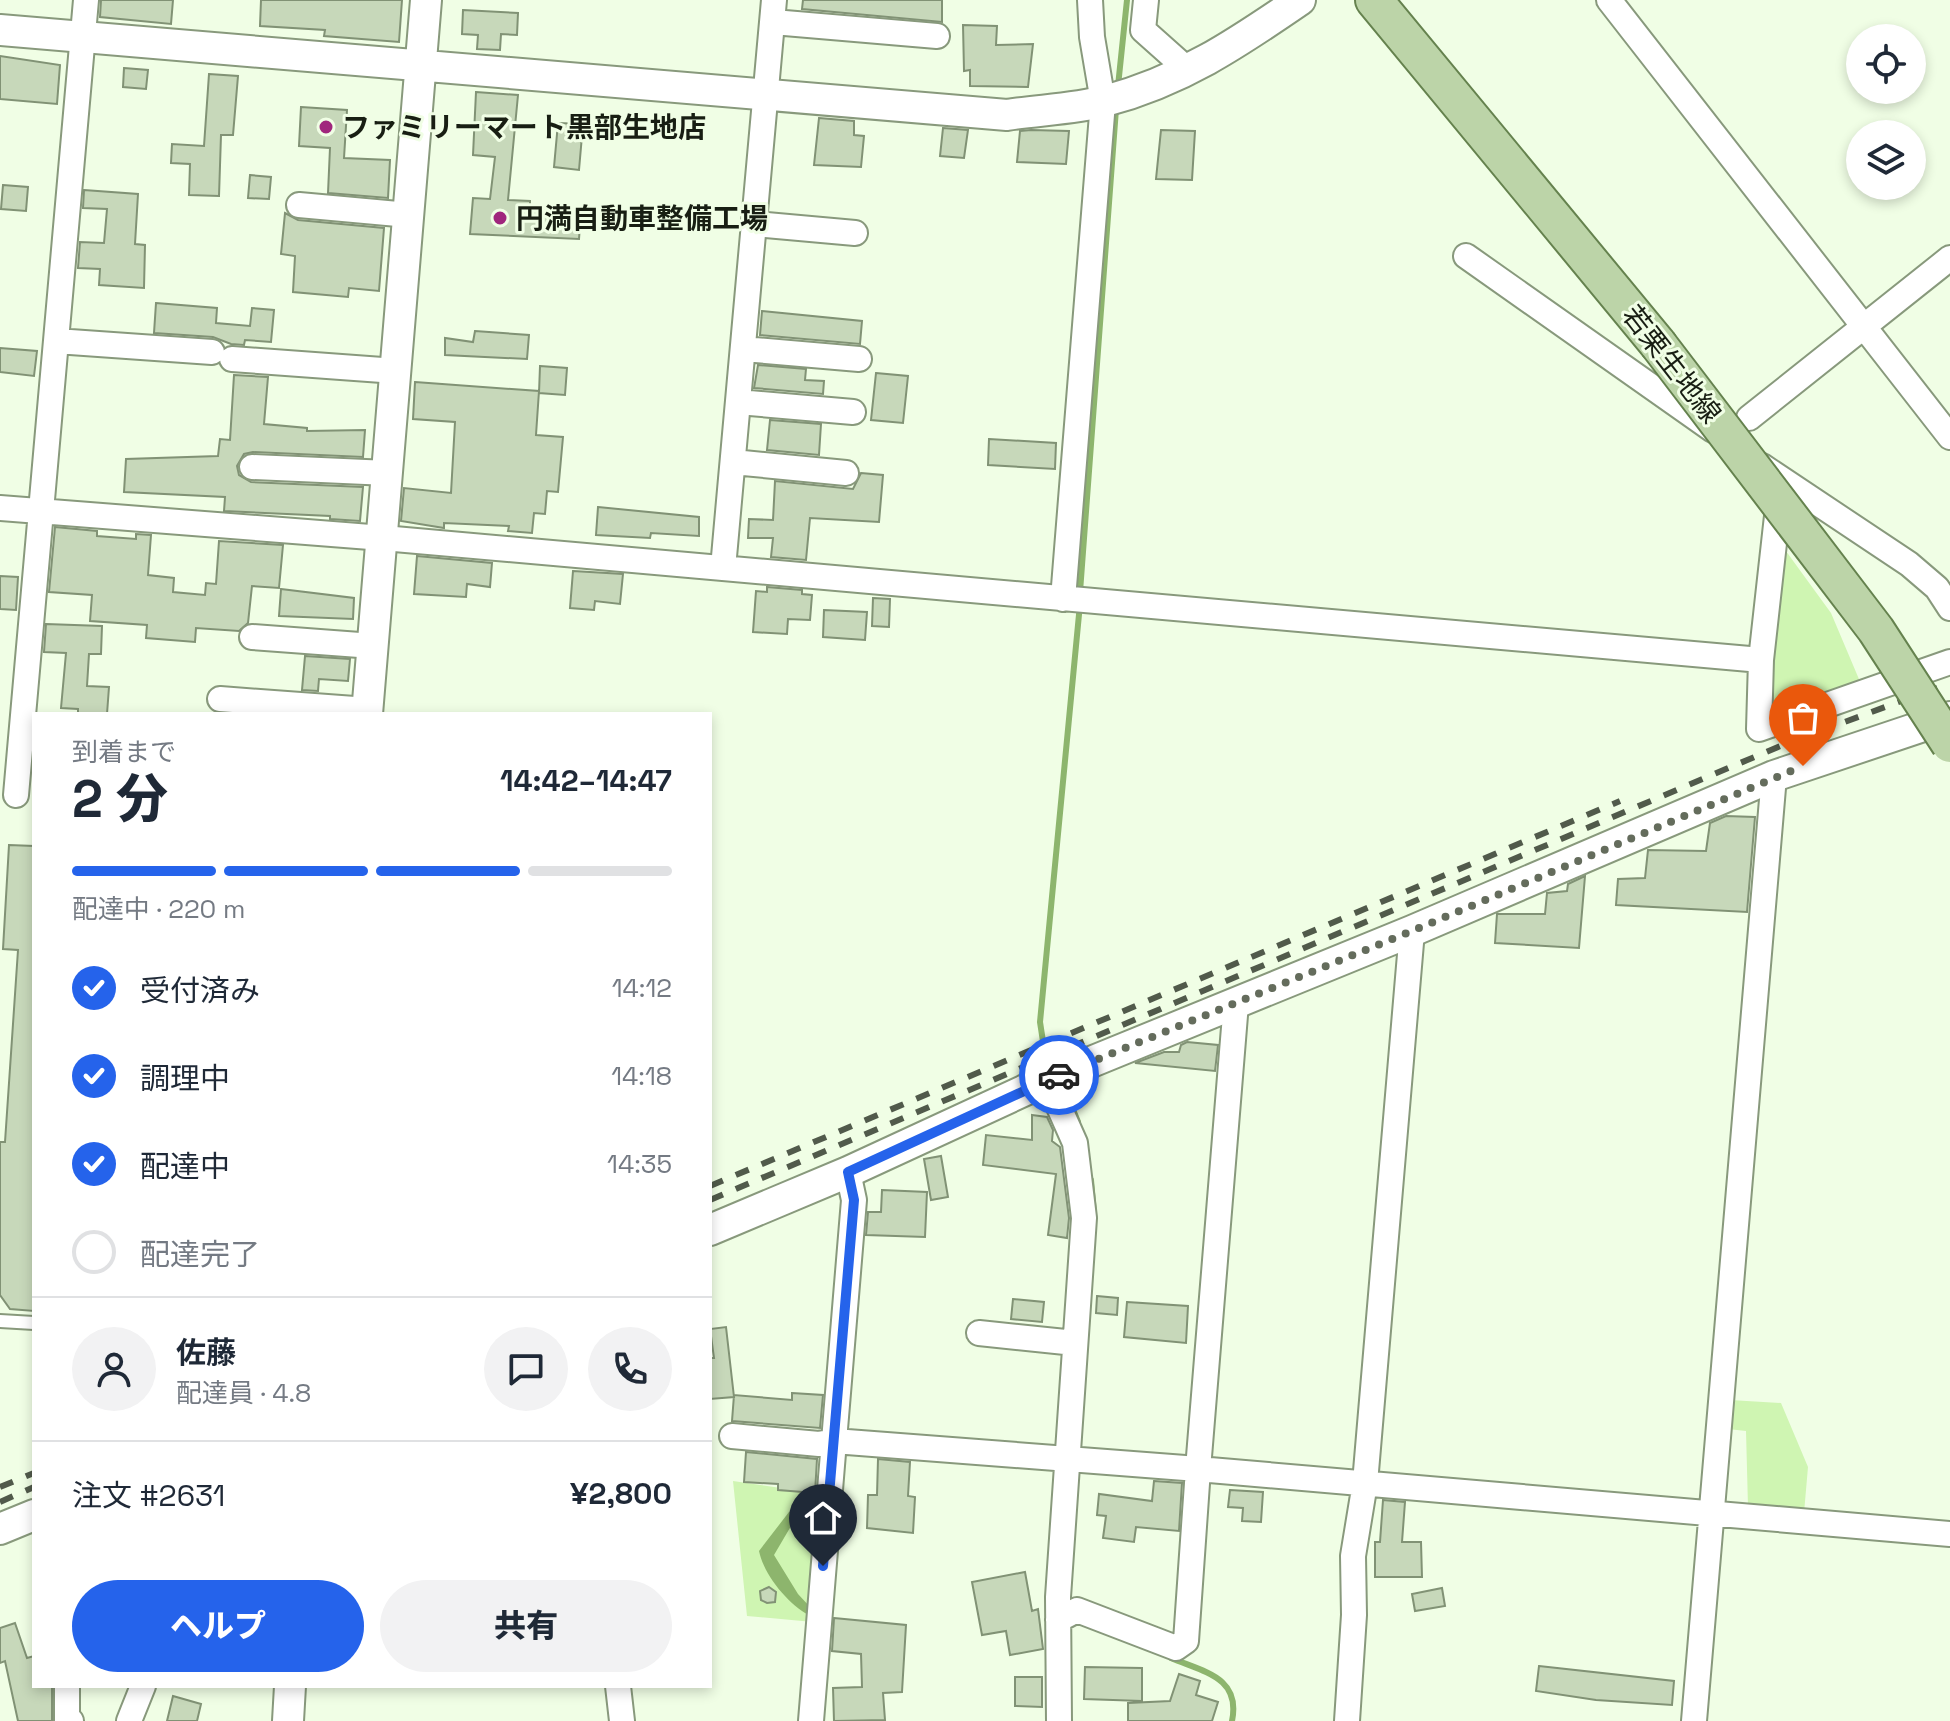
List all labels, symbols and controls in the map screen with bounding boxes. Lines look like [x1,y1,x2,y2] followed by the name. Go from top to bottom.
[1846,24,1926,200] map controls
[1846,24,1926,104] button: locate
[342,109,706,145] place label: ファミリーマート黒部生地店
[317,118,335,136] marker: ファミリーマート黒部生地店
[1846,120,1926,200] button: layers
[516,200,768,236] place label: 円満自動車整備工場
[491,209,509,227] marker: 円満自動車整備工場
[1615,298,1729,430] street label: 若栗生地線
[1769,684,1837,766] pin
[1781,696,1825,740] icon: bag
[72,735,176,769] text: 到着まで
[500,761,672,800] text: 14:42–14:47
[72,766,168,832] text: 2 分
[72,892,245,926] text: 配達中 · 220 m
[72,966,116,1010] icon: check
[140,971,260,1010] text: 受付済み
[612,971,672,1005] text: 14:12
[1019,1035,1099,1115] courier
[1037,1053,1081,1097] icon: car
[72,1054,116,1098] icon: check
[140,1059,230,1098] text: 調理中
[611,1059,672,1093] text: 14:18
[72,1142,116,1186] icon: check
[140,1147,230,1186] text: 配達中
[607,1147,672,1181] text: 14:35
[140,1235,260,1274] text: 配達完了
[72,1327,156,1411] button: person
[484,1327,568,1411] button: chat
[588,1327,672,1411] button: phone
[176,1333,236,1372] text: 佐藤
[176,1376,311,1410] text: 配達員 · 4.8
[570,1474,672,1513] text: ¥2,800
[72,1476,225,1515] text: 注文 #2631
[789,1484,857,1566] pin
[801,1496,845,1540] icon: home
[72,1580,364,1672] button: ヘルプ
[380,1580,672,1672] button: 共有

